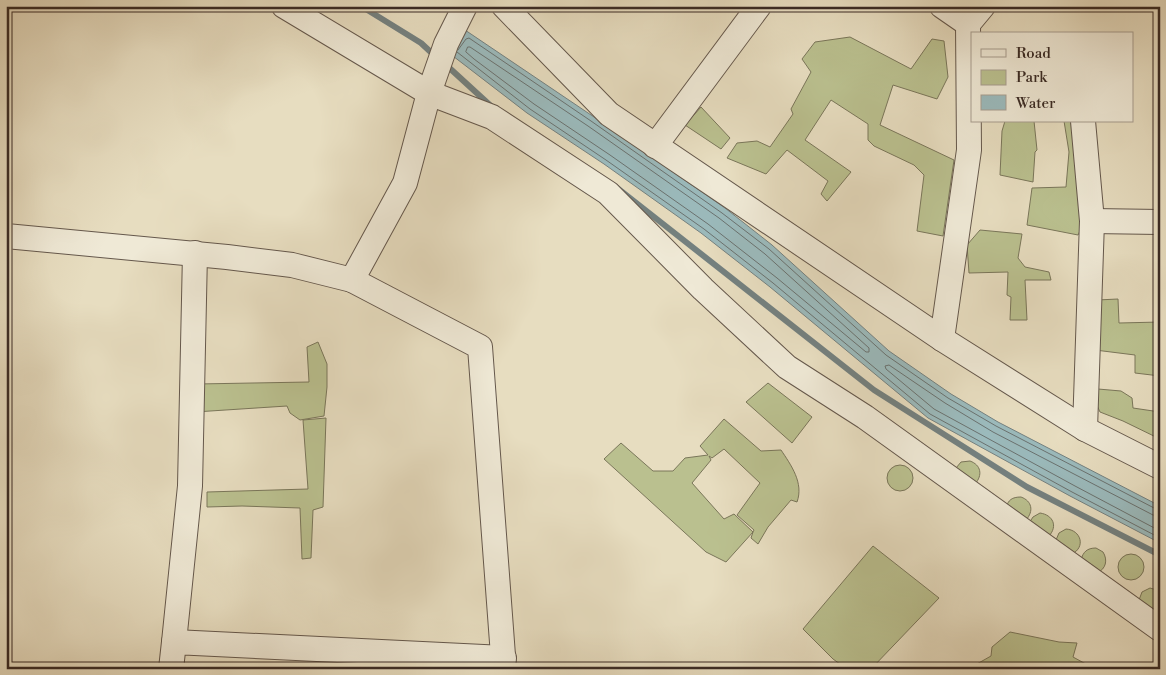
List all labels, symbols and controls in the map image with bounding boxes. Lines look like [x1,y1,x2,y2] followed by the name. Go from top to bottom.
[971,32,1134,122] legend
[1016,44,1051,63] text: Road
[1016,68,1048,87] text: Park
[1015,94,1056,113] text: Water

